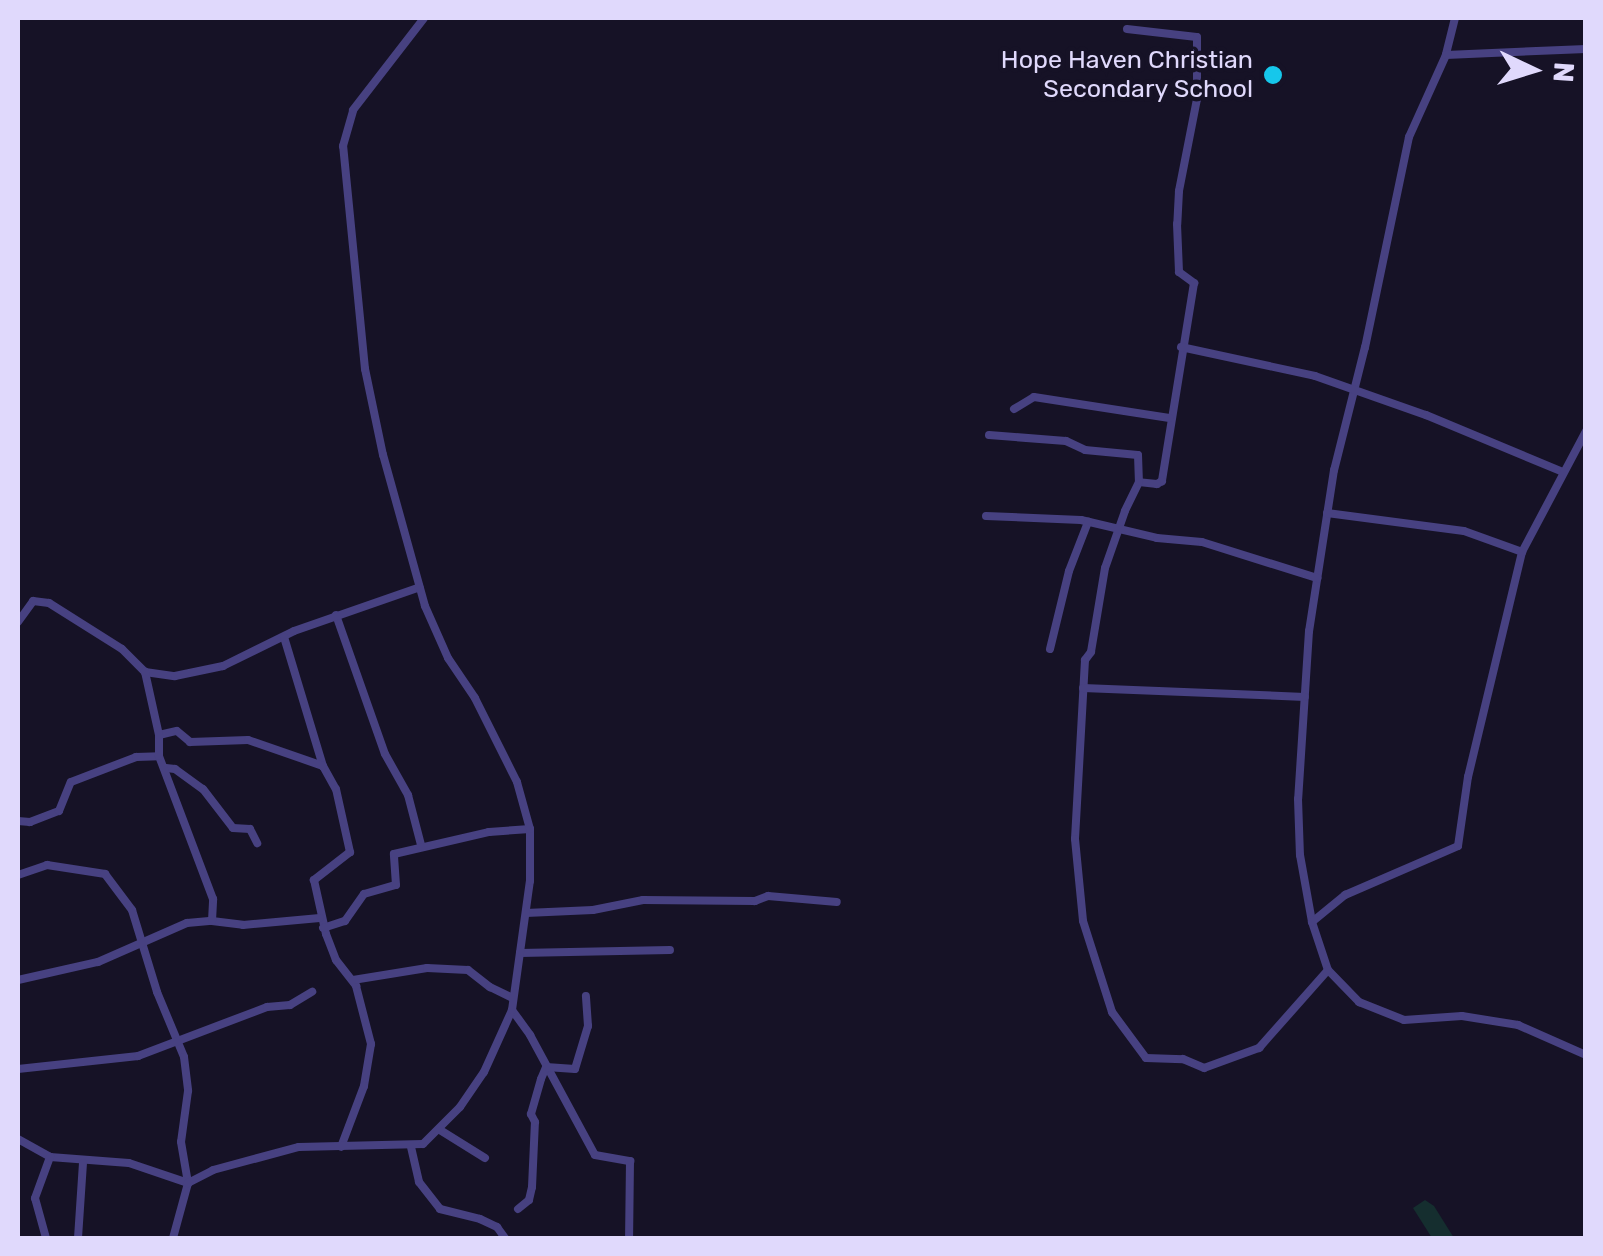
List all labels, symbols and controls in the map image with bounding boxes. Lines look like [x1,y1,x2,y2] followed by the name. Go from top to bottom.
[1483,20,1583,120] north arrow
[1001,46,1253,105] place label: Hope Haven Christian Secondary School
[1546,61,1581,83] text: N
[1262,64,1284,86] marker: Hope Haven Christian Secondary School

